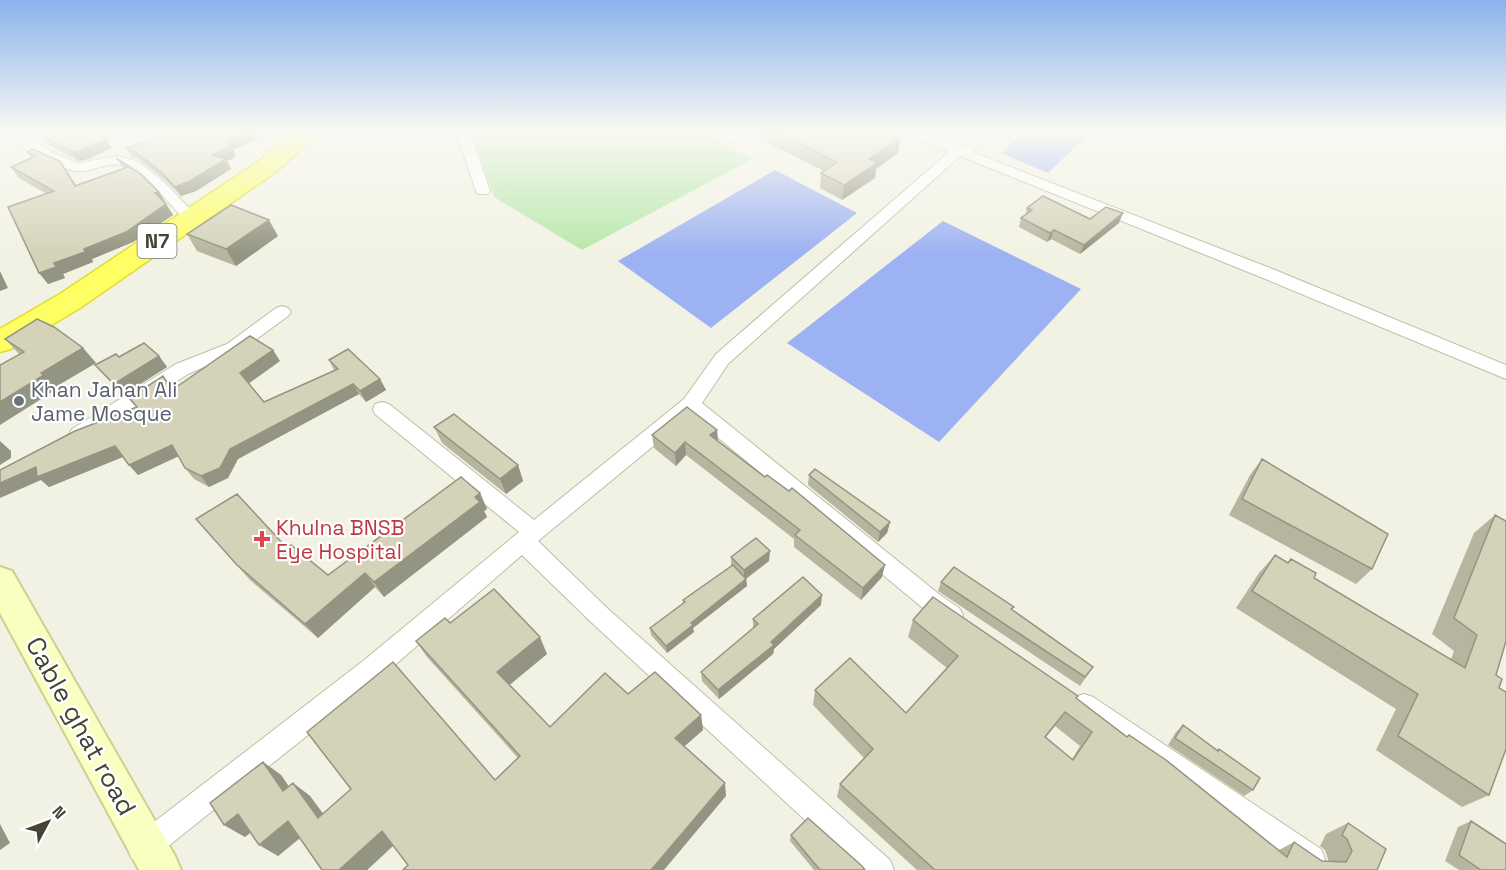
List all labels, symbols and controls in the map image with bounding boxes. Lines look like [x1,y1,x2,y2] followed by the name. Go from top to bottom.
[138,224,176,258] road number: N7
[31,376,178,427] place label: Khan Jahan Ali Jame Mosque
[12,394,26,408] marker: Khan Jahan Ali Jame Mosque
[276,514,404,565] place label: Khulna BNSB Eye Hospital
[253,530,271,548] marker: Khulna BNSB Eye Hospital
[18,631,144,821] street label: Cable ghat road
[18,792,78,852] north arrow
[47,802,70,823] text: N

